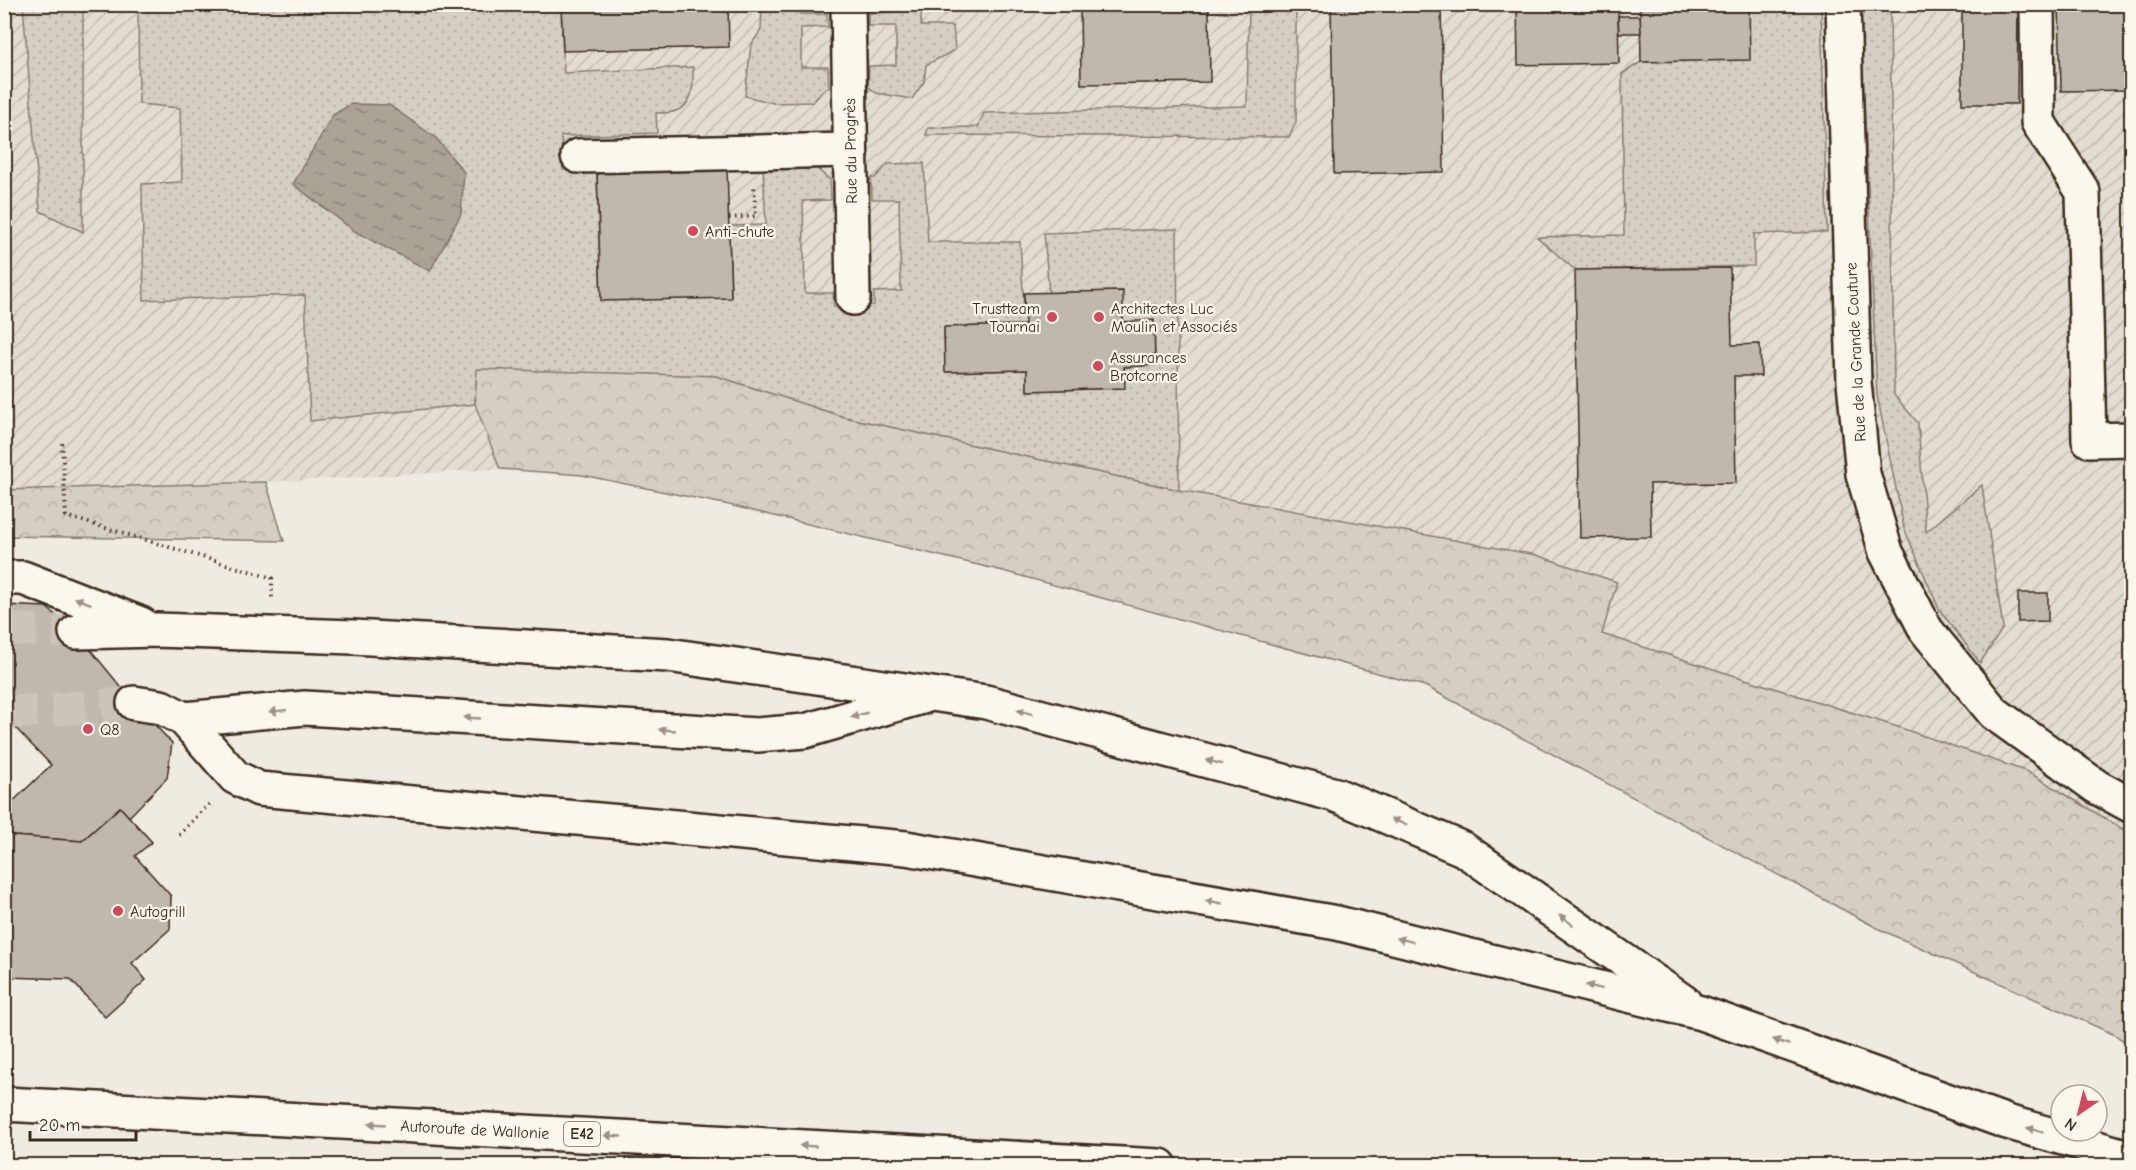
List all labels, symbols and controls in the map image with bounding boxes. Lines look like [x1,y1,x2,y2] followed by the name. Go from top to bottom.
[841,98,861,204] street label: Rue du Progrès
[705,223,774,241] place label: Anti-chute
[686,224,700,238] marker: Anti-chute
[1842,262,1870,442] street label: Rue de la Grande Couture
[972,300,1040,336] place label: Trustteam Tournai
[1111,300,1238,336] place label: Architectes Luc Moulin et Associés
[1045,310,1059,324] marker: Trustteam Tournai
[1092,310,1106,324] marker: Architectes Luc Moulin et Associés
[1110,349,1187,385] place label: Assurances Brotcorne
[1091,359,1105,373] marker: Assurances Brotcorne
[74,596,92,606] one-way arrow
[268,706,287,716] one-way arrow
[1016,707,1034,717] one-way arrow
[850,711,868,720] one-way arrow
[463,714,482,723] one-way arrow
[100,721,120,739] place label: Q8
[81,722,95,736] marker: Q8
[657,725,676,734] one-way arrow
[1205,757,1223,767] one-way arrow
[1390,817,1408,826] one-way arrow
[1204,897,1223,906] one-way arrow
[130,903,186,921] place label: Autogrill
[111,904,125,918] marker: Autogrill
[1559,914,1575,926] one-way arrow
[1396,935,1414,944] one-way arrow
[1585,982,1604,992] one-way arrow
[1772,1036,1790,1046] one-way arrow
[2049,1083,2109,1143] north arrow
[30,1104,136,1142] scale bar
[2062,1114,2080,1135] text: N
[39,1115,80,1136] text: 20 m
[400,1117,550,1143] street label: Autoroute de Wallonie
[367,1119,386,1128] one-way arrow
[564,1122,600,1146] road number: E42
[2026,1125,2044,1134] one-way arrow
[604,1131,623,1140] one-way arrow
[799,1141,818,1151] one-way arrow

